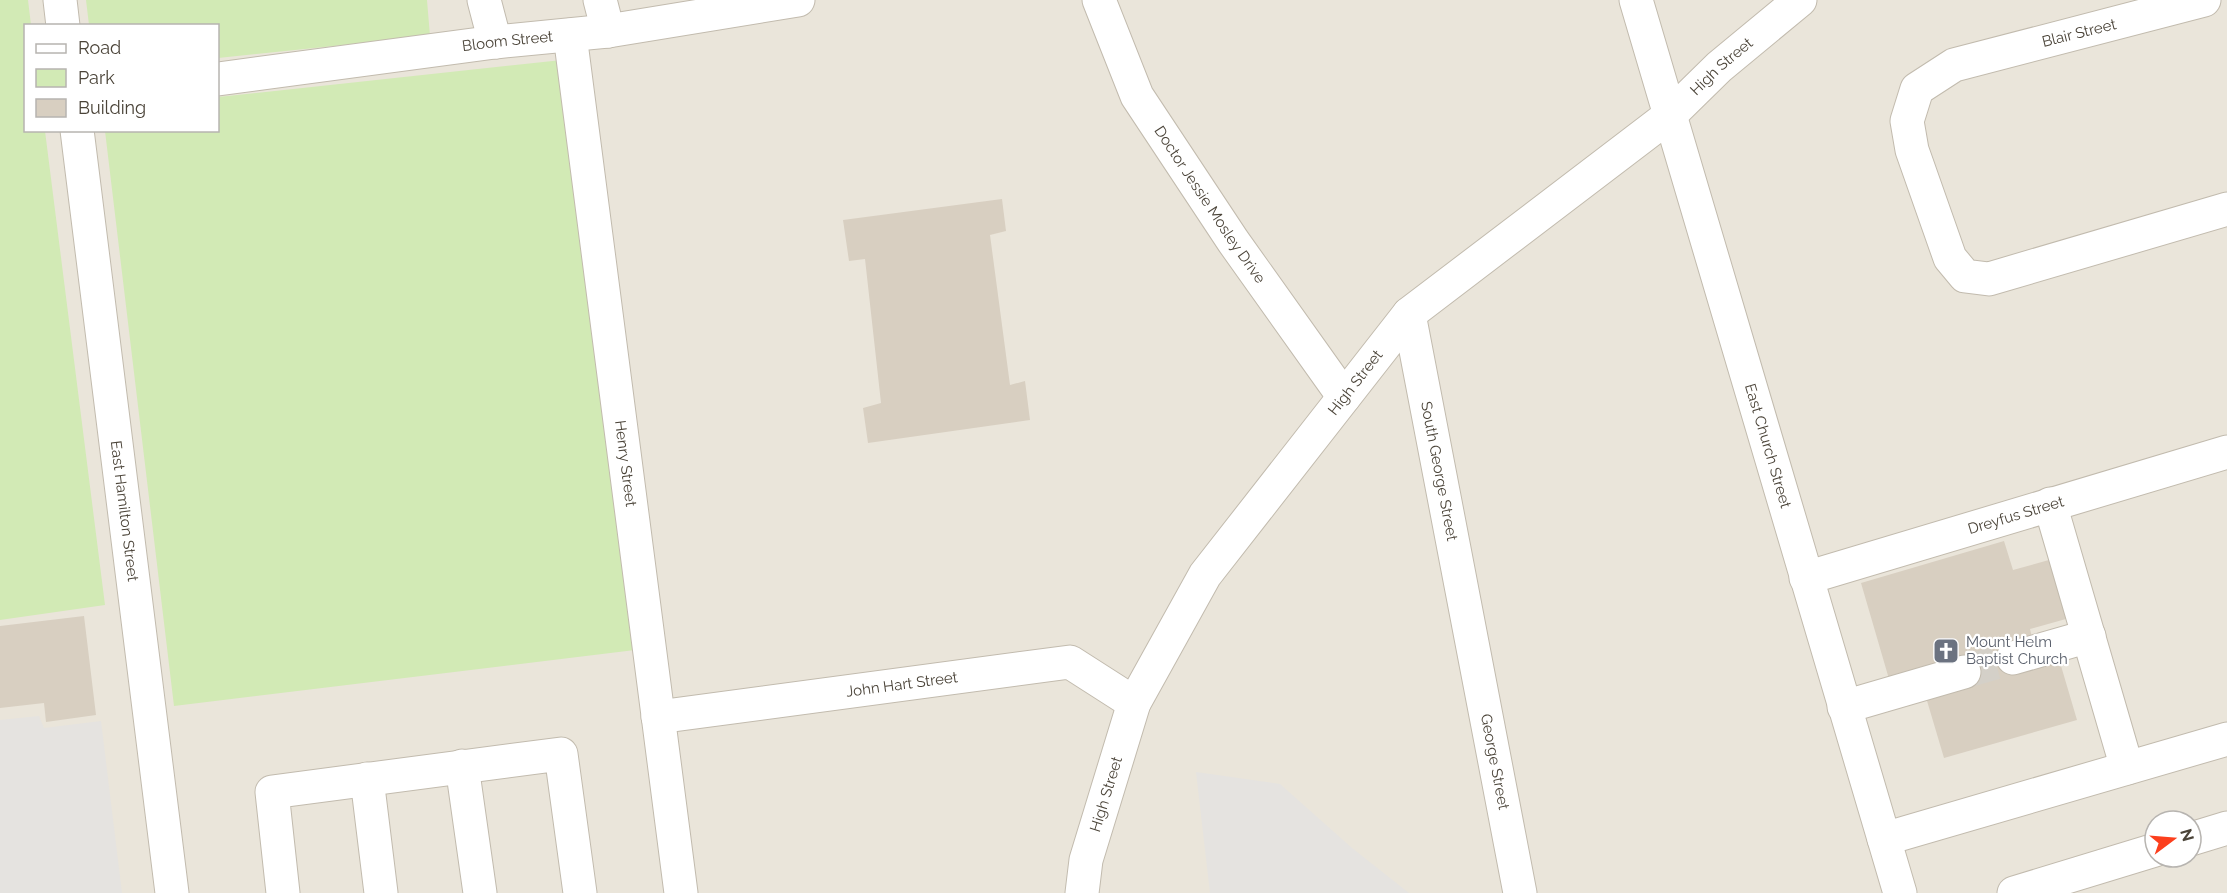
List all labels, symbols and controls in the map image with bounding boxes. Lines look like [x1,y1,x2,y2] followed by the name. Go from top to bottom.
[2040,15,2118,51] street label: Blair Street
[24,24,219,132] legend
[461,27,554,55] street label: Bloom Street
[1686,34,1756,99] street label: High Street
[78,37,121,58] text: Road
[78,67,115,88] text: Park
[78,97,146,118] text: Building
[1150,123,1269,287] street label: Doctor Jessie Mosley Drive
[1324,346,1386,419] street label: High Street
[1741,382,1795,510] street label: East Church Street
[1417,400,1461,542] street label: South George Street
[611,419,640,508] street label: Henry Street
[107,440,142,583] street label: East Hamilton Street
[1966,492,2066,538] street label: Dreyfus Street
[1966,633,2068,668] place label: Mount Helm Baptist Church
[1931,636,1961,666] church icon: Mount Helm Baptist Church
[845,668,959,701] street label: John Hart Street
[1477,712,1513,811] street label: George Street
[1086,754,1126,834] street label: High Street
[2143,809,2203,869] north arrow
[2176,827,2198,843] text: N

